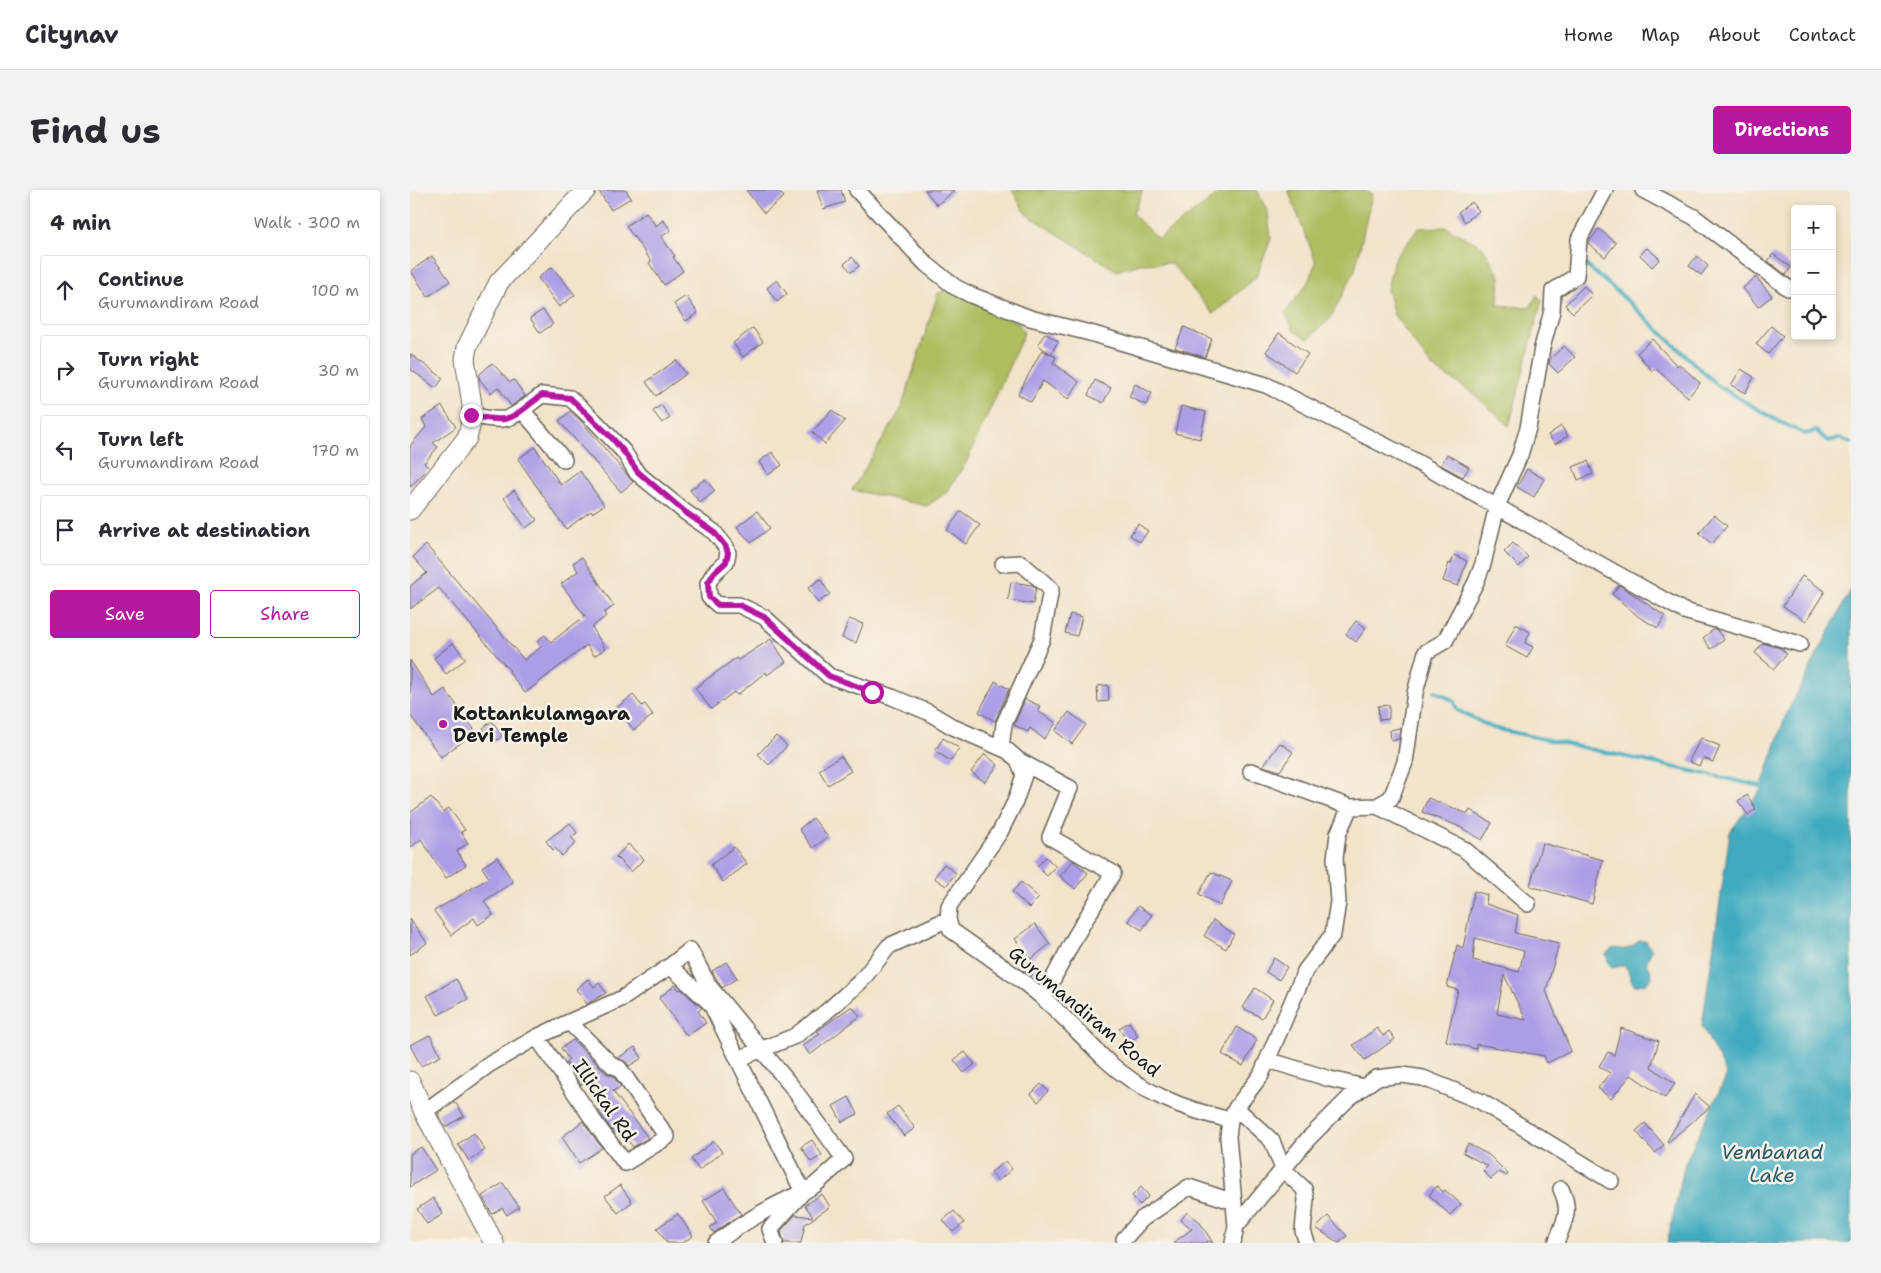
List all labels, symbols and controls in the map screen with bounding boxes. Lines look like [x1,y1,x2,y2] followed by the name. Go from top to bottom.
[25,19,119,51] text: Citynav
[1564,23,1613,47] text: Home
[1641,23,1680,47] text: Map
[1708,23,1761,47] text: About
[1789,23,1856,47] text: Contact
[1713,106,1851,154] button: Directions
[30,107,161,154] text: Find us
[1791,205,1836,340] map controls
[1791,205,1836,250] button: +
[50,209,111,237] text: 4 min
[253,212,360,233] text: Walk · 300 m
[1791,250,1836,295] button: −
[98,267,184,292] text: Continue
[51,276,79,304] icon: ahead
[311,280,359,301] text: 100 m
[98,292,259,313] text: Gurumandiram Road
[1791,295,1836,340] button: locate
[98,347,199,372] text: Turn right
[51,356,79,384] icon: right
[318,360,359,381] text: 30 m
[98,372,259,393] text: Gurumandiram Road
[460,404,483,427] route end
[98,427,184,452] text: Turn left
[51,436,79,464] icon: left
[312,440,359,461] text: 170 m
[98,452,259,473] text: Gurumandiram Road
[51,516,79,544] icon: arrive
[98,518,310,543] text: Arrive at destination
[50,590,200,638] button: Save
[210,590,360,638] button: Share
[861,681,884,704] route start
[453,701,630,748] place label: Kottankulamgara Devi Temple
[437,718,449,730] marker: Kottankulamgara Devi Temple
[1003,940,1166,1082] street label: Gurumandiram Road
[567,1054,642,1146] street label: Illickal Rd
[1721,1139,1823,1188] water label: Vembanad Lake

